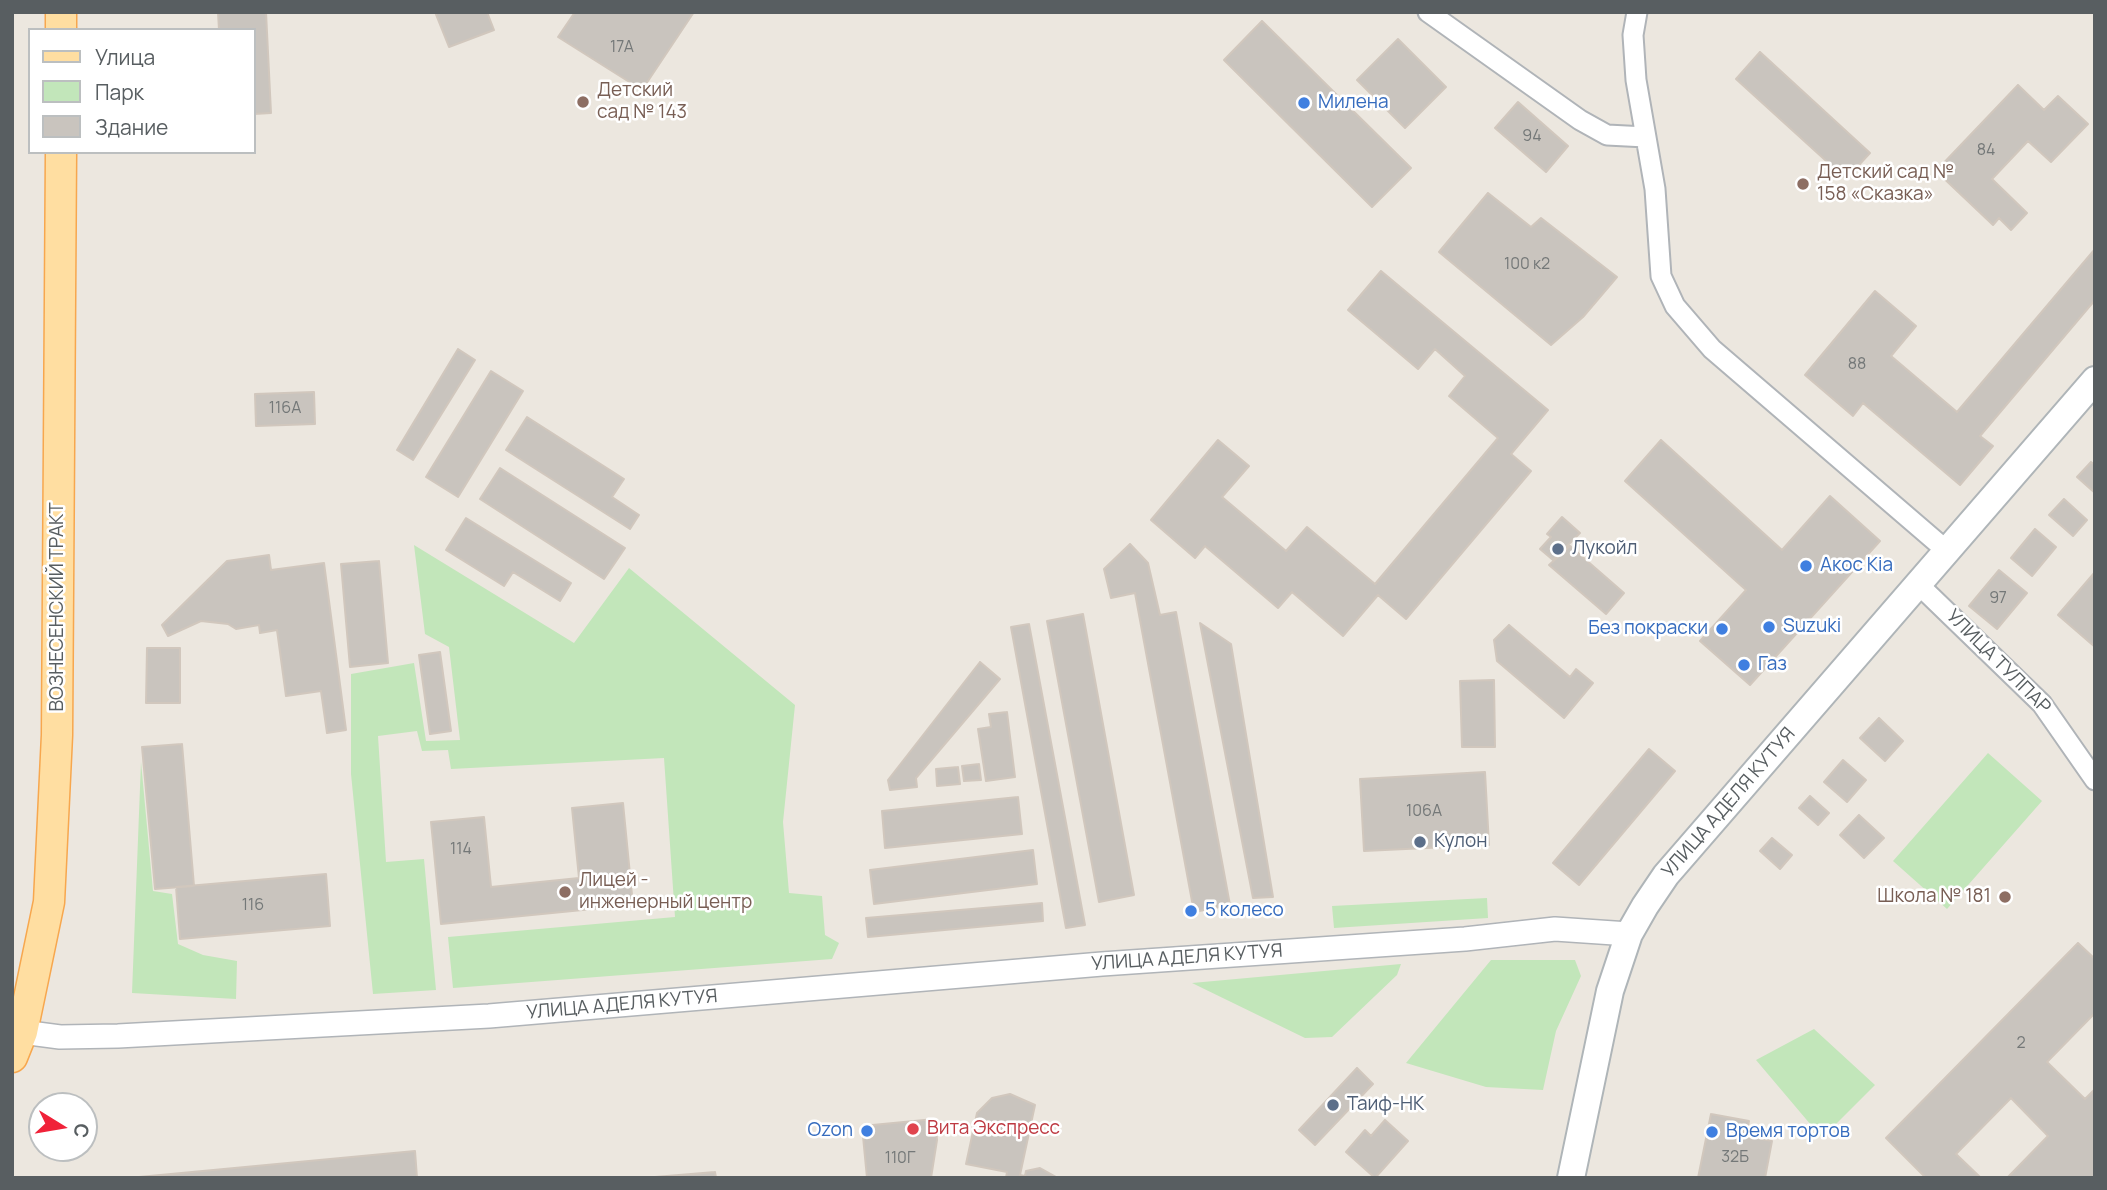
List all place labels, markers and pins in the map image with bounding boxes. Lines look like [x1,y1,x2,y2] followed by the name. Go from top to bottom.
[597,80,687,124] place label: Детский сад № 143
[1318,92,1389,114] place label: Милена
[575,94,591,110] marker: Детский сад № 143
[1296,95,1312,111] marker: Милена
[1817,162,1954,206] place label: Детский сад № 158 «Сказка»
[1795,176,1811,192] marker: Детский сад № 158 «Сказка»
[1572,538,1638,560] place label: Лукойл
[1550,541,1566,557] marker: Лукойл
[1820,555,1893,577] place label: Акос Kia
[1798,558,1814,574] marker: Акос Kia
[1783,616,1841,638] place label: Suzuki
[1588,618,1708,640] place label: Без покраски
[1761,619,1777,635] marker: Suzuki
[1714,621,1730,637] marker: Без покраски
[1758,654,1787,676] place label: Газ
[1736,657,1752,673] marker: Газ
[1434,831,1487,853] place label: Кулон
[1412,834,1428,850] marker: Кулон
[579,870,752,914] place label: Лицей - инженерный центр
[557,884,573,900] marker: Лицей - инженерный центр
[1877,886,1991,908] place label: Школа № 181
[1997,889,2013,905] marker: Школа № 181
[1205,900,1284,922] place label: 5 колесо
[1183,903,1199,919] marker: 5 колесо
[1347,1094,1424,1116] place label: Таиф-НК
[1325,1097,1341,1113] marker: Таиф-НК
[927,1118,1060,1140] place label: Вита Экспресс
[807,1120,853,1142] place label: Ozon
[905,1121,921,1137] marker: Вита Экспресс
[1726,1121,1850,1143] place label: Время тортов
[859,1123,875,1139] marker: Ozon
[1704,1124,1720,1140] marker: Время тортов

